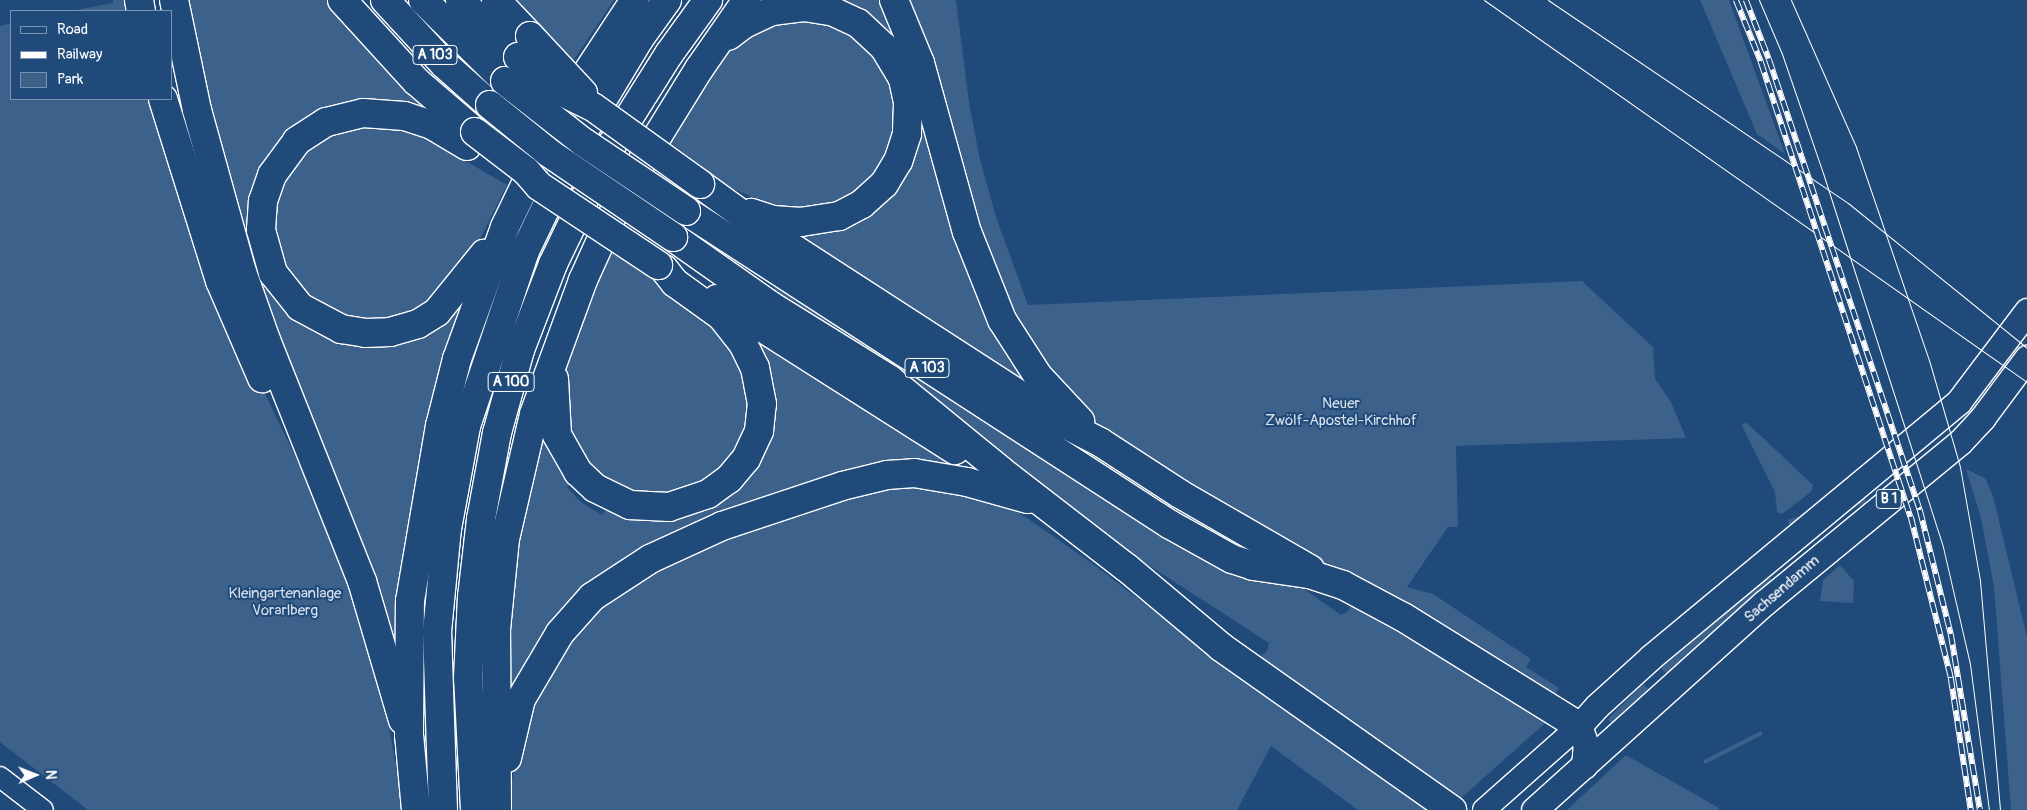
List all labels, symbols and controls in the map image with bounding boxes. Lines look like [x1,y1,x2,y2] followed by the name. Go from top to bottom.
[10,10,172,100] legend
[57,20,88,39] text: Road
[412,44,458,66] road number: A 103
[57,45,102,64] text: Railway
[57,70,83,89] text: Park
[904,356,950,379] road number: A 103
[487,371,535,394] road number: A 100
[1265,394,1417,429] park label: Neuer Zwölf-Apostel-Kirchhof
[1875,488,1903,510] road number: B 1
[1741,551,1823,627] street label: Sachsendamm
[228,584,342,619] park label: Kleingartenanlage Vorarlberg
[10,750,60,800] north arrow
[42,770,59,780] text: N

